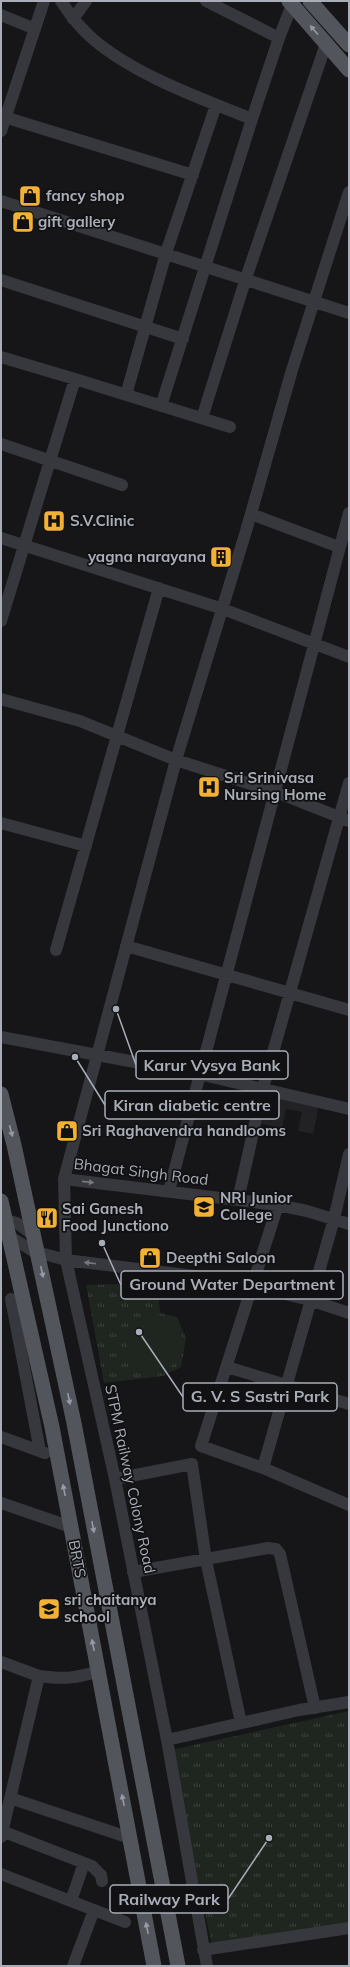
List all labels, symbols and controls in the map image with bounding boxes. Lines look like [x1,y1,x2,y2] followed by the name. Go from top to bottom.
[310,25,319,35] one-way arrow
[17,183,43,209] shop icon: fancy shop
[46,186,124,205] place label: fancy shop
[10,209,36,235] shop icon: gift gallery
[38,212,116,231] place label: gift gallery
[41,508,67,534] hospital icon: S.V.Clinic
[70,511,135,530] place label: S.V.Clinic
[208,544,234,570] building icon: yagna narayana
[87,547,206,566] place label: yagna narayana
[224,768,326,804] place label: Sri Srinivasa Nursing Home
[196,774,222,800] hospital icon: Sri Srinivasa Nursing Home
[136,1051,288,1079] callout: Karur Vysya Bank
[144,1055,282,1075] text: Karur Vysya Bank
[105,1091,279,1119] callout: Kiran diabetic centre
[113,1095,271,1115] text: Kiran diabetic centre
[54,1118,80,1144] shop icon: Sri Raghavendra handlooms
[82,1121,286,1140] place label: Sri Raghavendra handlooms
[8,1125,14,1138] one-way arrow
[73,1154,209,1189] street label: Bhagat Singh Road
[82,1178,94,1185] one-way arrow
[220,1188,292,1224] place label: NRI Junior College
[191,1194,217,1220] school or university icon: NRI Junior College
[62,1199,169,1235] place label: Sai Ganesh Food Junctiono
[34,1205,60,1231] restaurant icon: Sai Ganesh Food Junctiono
[137,1245,163,1271] shop icon: Deepthi Saloon
[166,1248,276,1267] place label: Deepthi Saloon
[84,1260,96,1266] one-way arrow
[39,1266,45,1278] one-way arrow
[121,1271,343,1299] callout: Ground Water Department
[129,1274,335,1294] text: Ground Water Department
[101,1383,160,1575] street label: STPM Railway Colony Road
[183,1383,337,1411] callout: G. V. S Sastri Park
[191,1386,330,1406] text: G. V. S Sastri Park
[66,1393,72,1405] one-way arrow
[60,1483,66,1496] one-way arrow
[91,1521,97,1533] one-way arrow
[65,1538,90,1580] street label: BRTS
[64,1590,157,1626] place label: sri chaitanya school
[36,1596,62,1622] school or university icon: sri chaitanya school
[90,1639,96,1651] one-way arrow
[119,1794,125,1806] one-way arrow
[110,1885,228,1913] callout: Railway Park
[118,1889,221,1909] text: Railway Park
[143,1922,149,1934] one-way arrow

